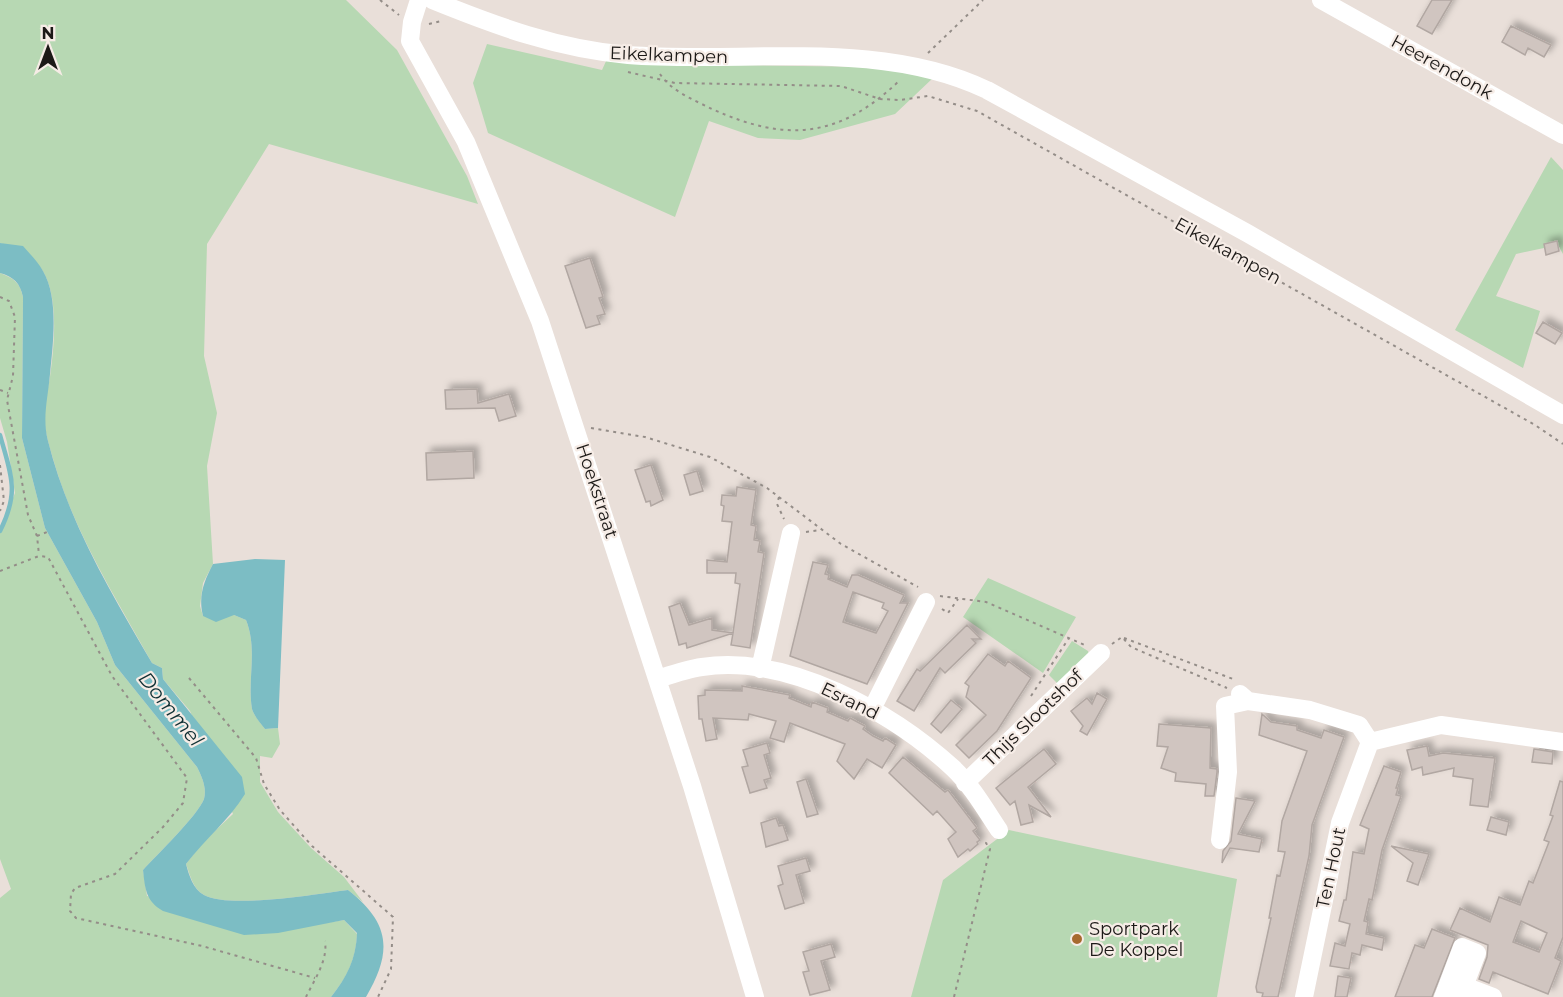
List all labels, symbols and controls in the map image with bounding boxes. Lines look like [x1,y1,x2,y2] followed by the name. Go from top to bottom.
[18,18,78,78] north arrow
[42,24,54,43] text: N
[1387,30,1497,104] street label: Heerendonk
[609,42,729,68] street label: Eikelkampen
[1171,213,1285,289] street label: Eikelkampen
[571,441,623,541] street label: Hoekstraat
[979,664,1088,771] street label: Thijs Slootshof
[134,667,209,752] water label: Dommel
[817,677,883,725] street label: Esrand
[1312,825,1350,911] street label: Ten Hout
[1089,918,1183,961] place label: Sportpark De Koppel
[1070,932,1084,946] marker: Sportpark De Koppel

